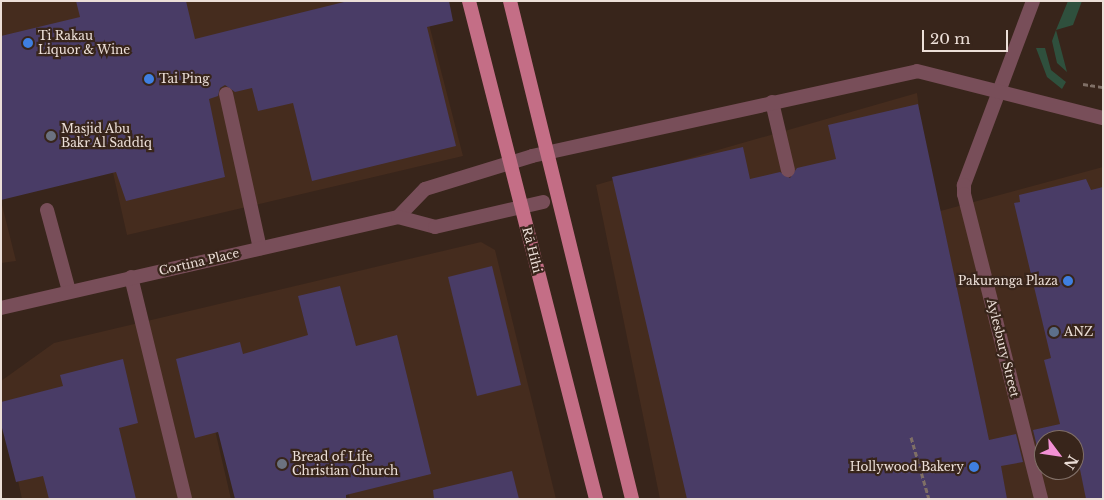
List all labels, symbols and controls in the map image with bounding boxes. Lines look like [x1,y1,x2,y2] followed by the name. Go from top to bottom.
[924,20,1010,52] scale bar
[38,29,131,57] place label: Ti Rakau Liquor & Wine
[930,29,970,48] text: 20 m
[22,37,34,49] marker: Ti Rakau Liquor & Wine
[159,72,209,86] place label: Tai Ping
[143,73,155,85] marker: Tai Ping
[61,122,153,150] place label: Masjid Abu Bakr Al Saddiq
[45,130,57,142] marker: Masjid Abu Bakr Al Saddiq
[519,225,545,275] street label: Rā Hihi
[157,246,241,278] street label: Cortina Place
[958,274,1058,288] place label: Pakuranga Plaza
[1062,275,1074,287] marker: Pakuranga Plaza
[984,297,1022,399] street label: Aylesbury Street
[1064,325,1093,339] place label: ANZ
[1048,326,1060,338] marker: ANZ
[1034,430,1084,480] north arrow
[292,450,398,478] place label: Bread of Life Christian Church
[1060,452,1082,472] text: N
[276,458,288,470] marker: Bread of Life Christian Church
[850,460,964,474] place label: Hollywood Bakery
[968,461,980,473] marker: Hollywood Bakery

